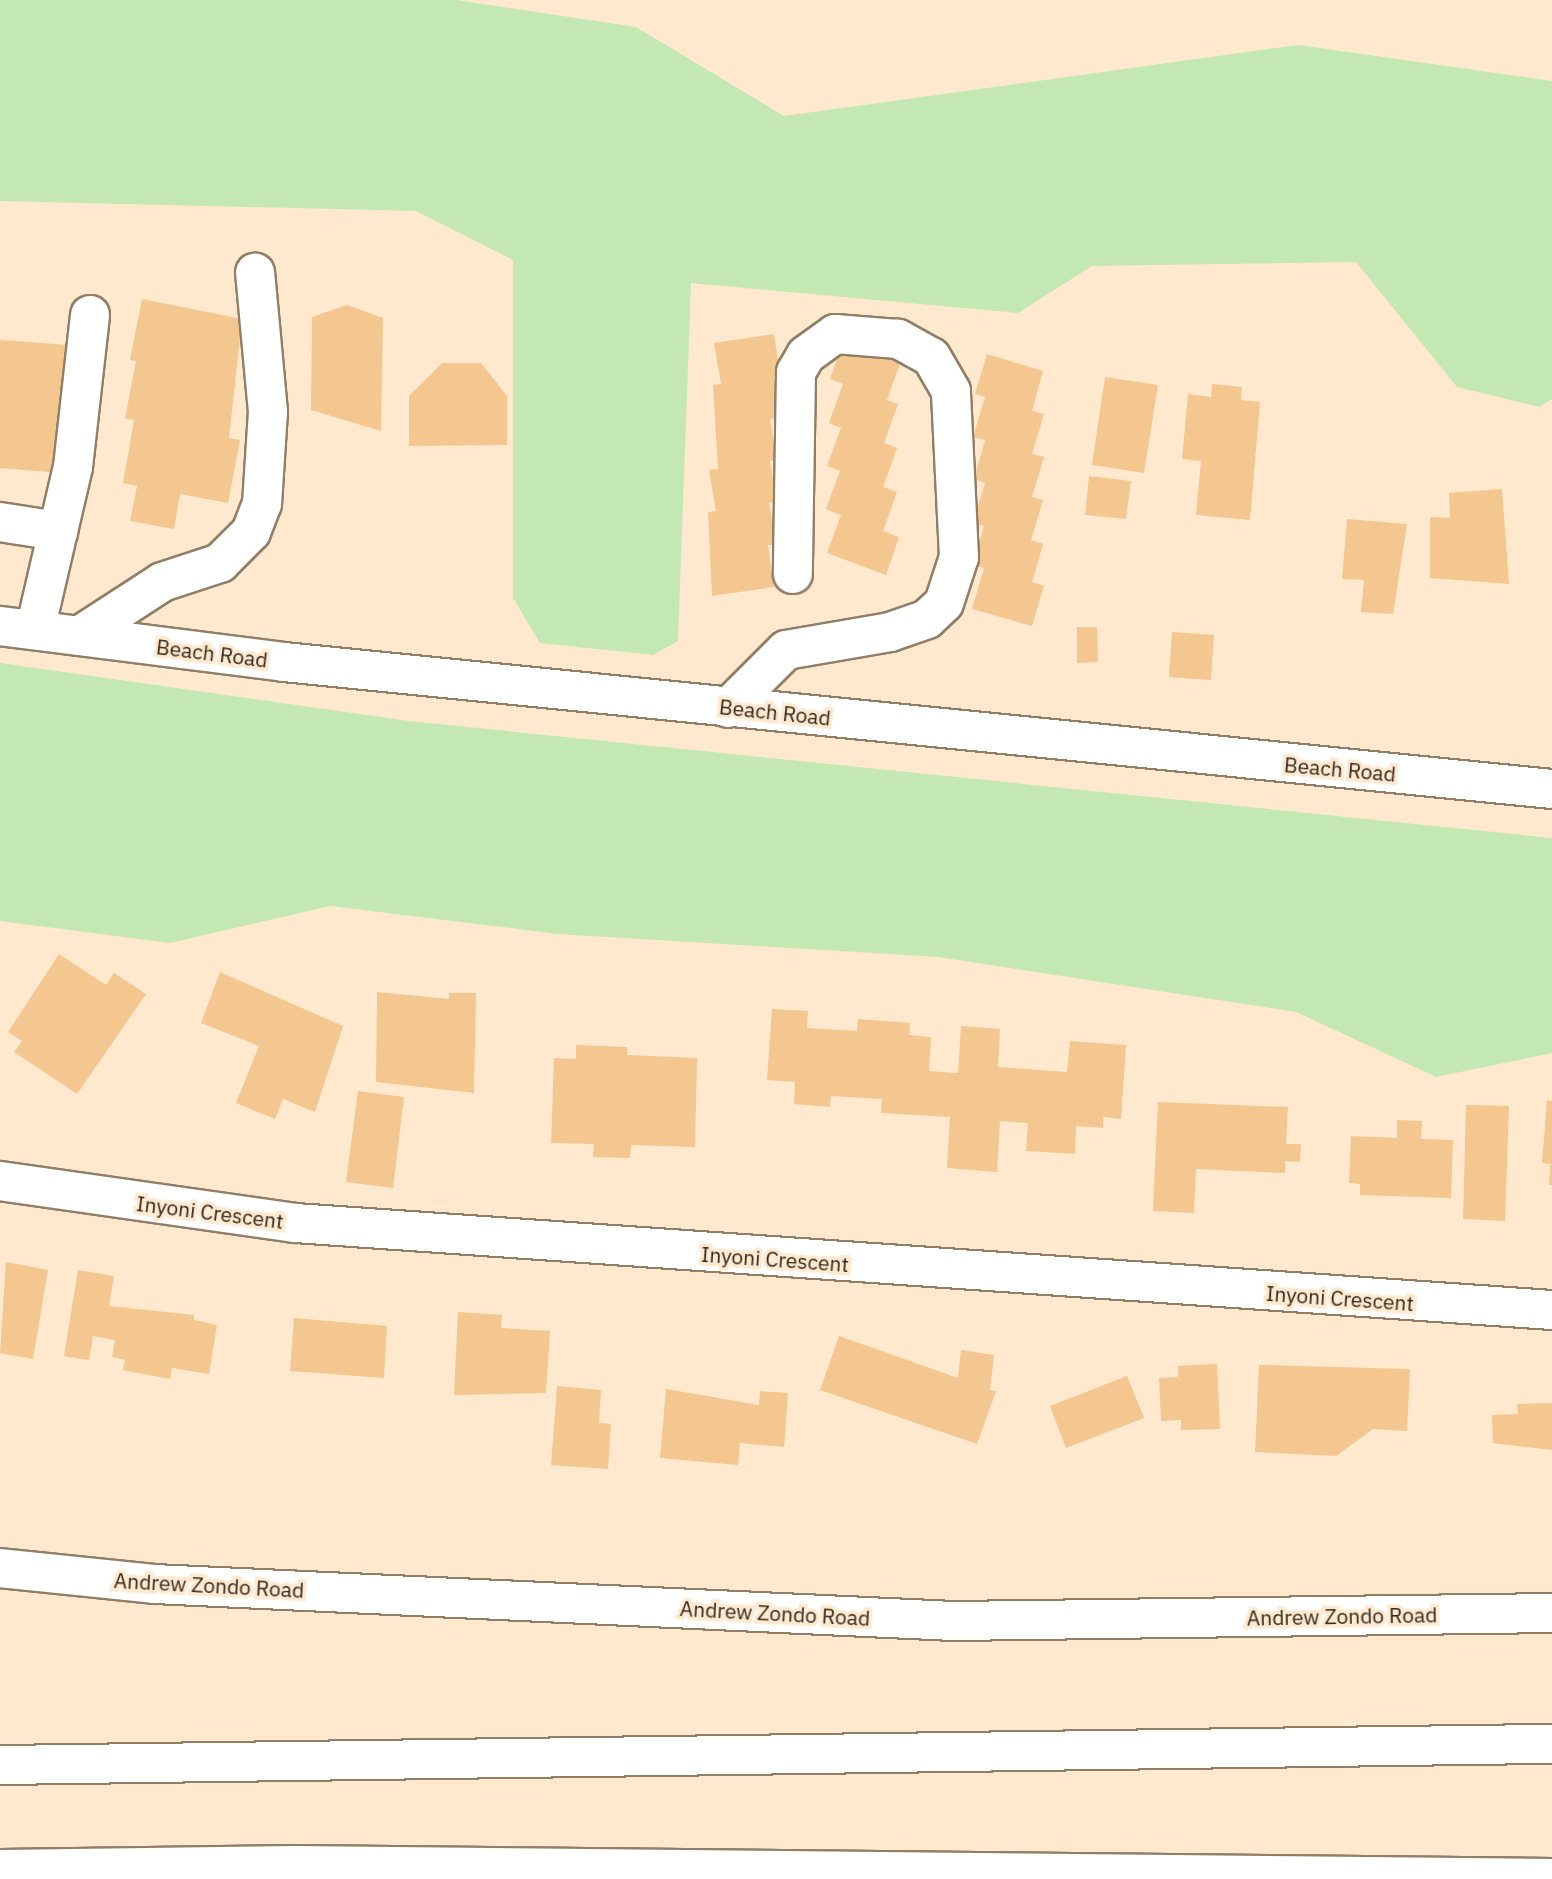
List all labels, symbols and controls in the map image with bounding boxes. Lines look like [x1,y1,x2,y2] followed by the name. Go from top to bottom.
[155,634,269,672] street label: Beach Road
[718,694,832,730] street label: Beach Road
[1283,752,1397,786] street label: Beach Road
[135,1190,285,1234] street label: Inyoni Crescent
[700,1241,850,1277] street label: Inyoni Crescent
[1265,1280,1415,1316] street label: Inyoni Crescent
[113,1567,305,1603] street label: Andrew Zondo Road
[679,1595,871,1631] street label: Andrew Zondo Road
[1246,1602,1438,1630] street label: Andrew Zondo Road

